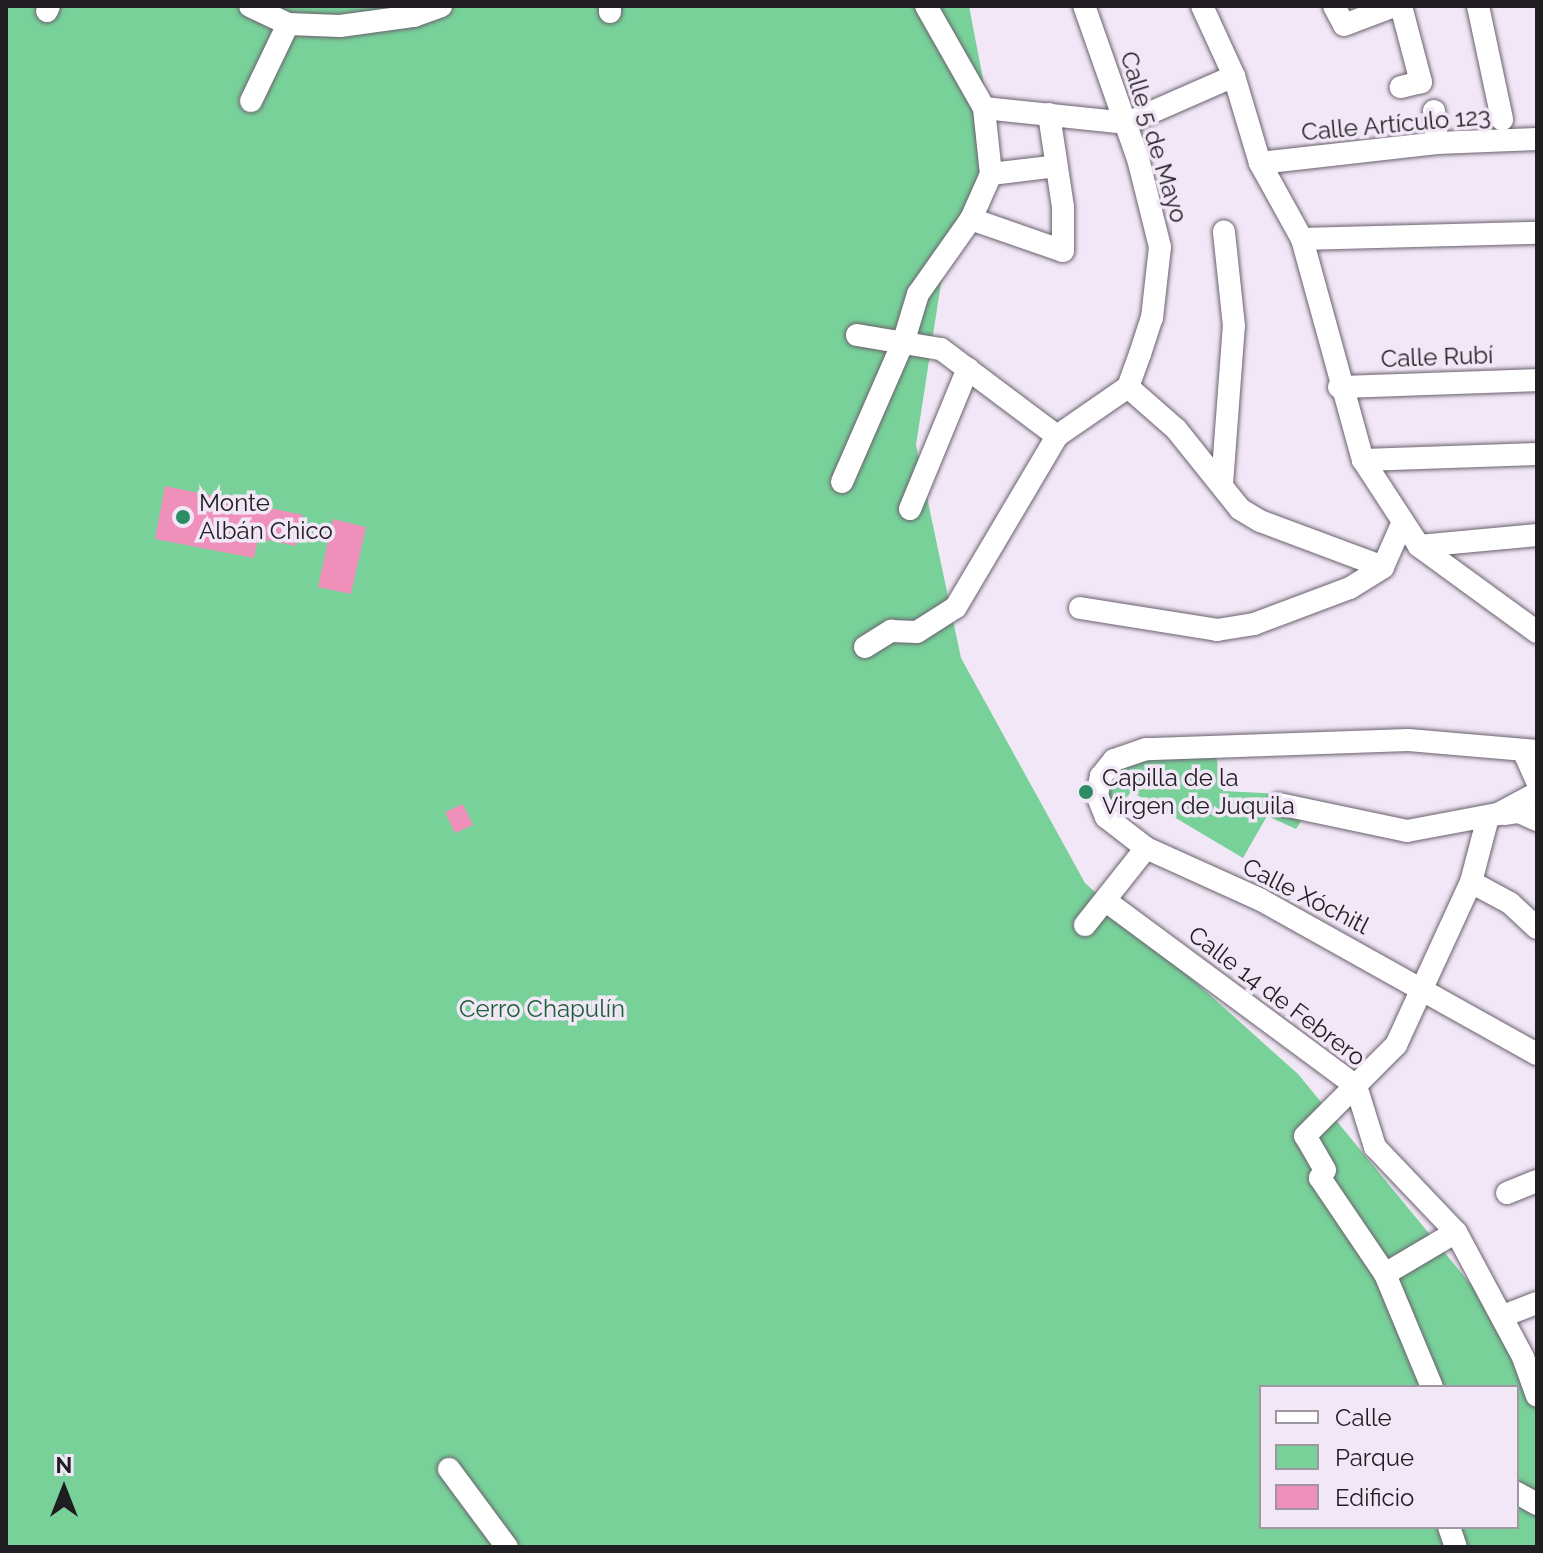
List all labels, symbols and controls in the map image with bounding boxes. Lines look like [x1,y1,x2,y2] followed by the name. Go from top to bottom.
[1114,48,1194,226] street label: Calle 5 de Mayo
[1300,101,1492,147] street label: Calle Artículo 123
[1380,341,1494,373] street label: Calle Rubí
[199,489,333,545] place label: Monte Albán Chico
[174,508,192,526] marker: Monte Albán Chico
[1102,764,1295,820] place label: Capilla de la Virgen de Juquila
[1077,783,1095,801] marker: Capilla de la Virgen de Juquila
[1238,852,1374,940] street label: Calle Xóchitl
[1183,920,1371,1072] street label: Calle 14 de Febrero
[459,995,625,1023] park label: Cerro Chapulín
[1259,1385,1519,1529] legend
[1335,1403,1392,1432] text: Calle
[1335,1443,1414,1472] text: Parque
[24,1449,104,1529] north arrow
[56,1452,72,1478] text: N
[1335,1483,1414,1512] text: Edificio

